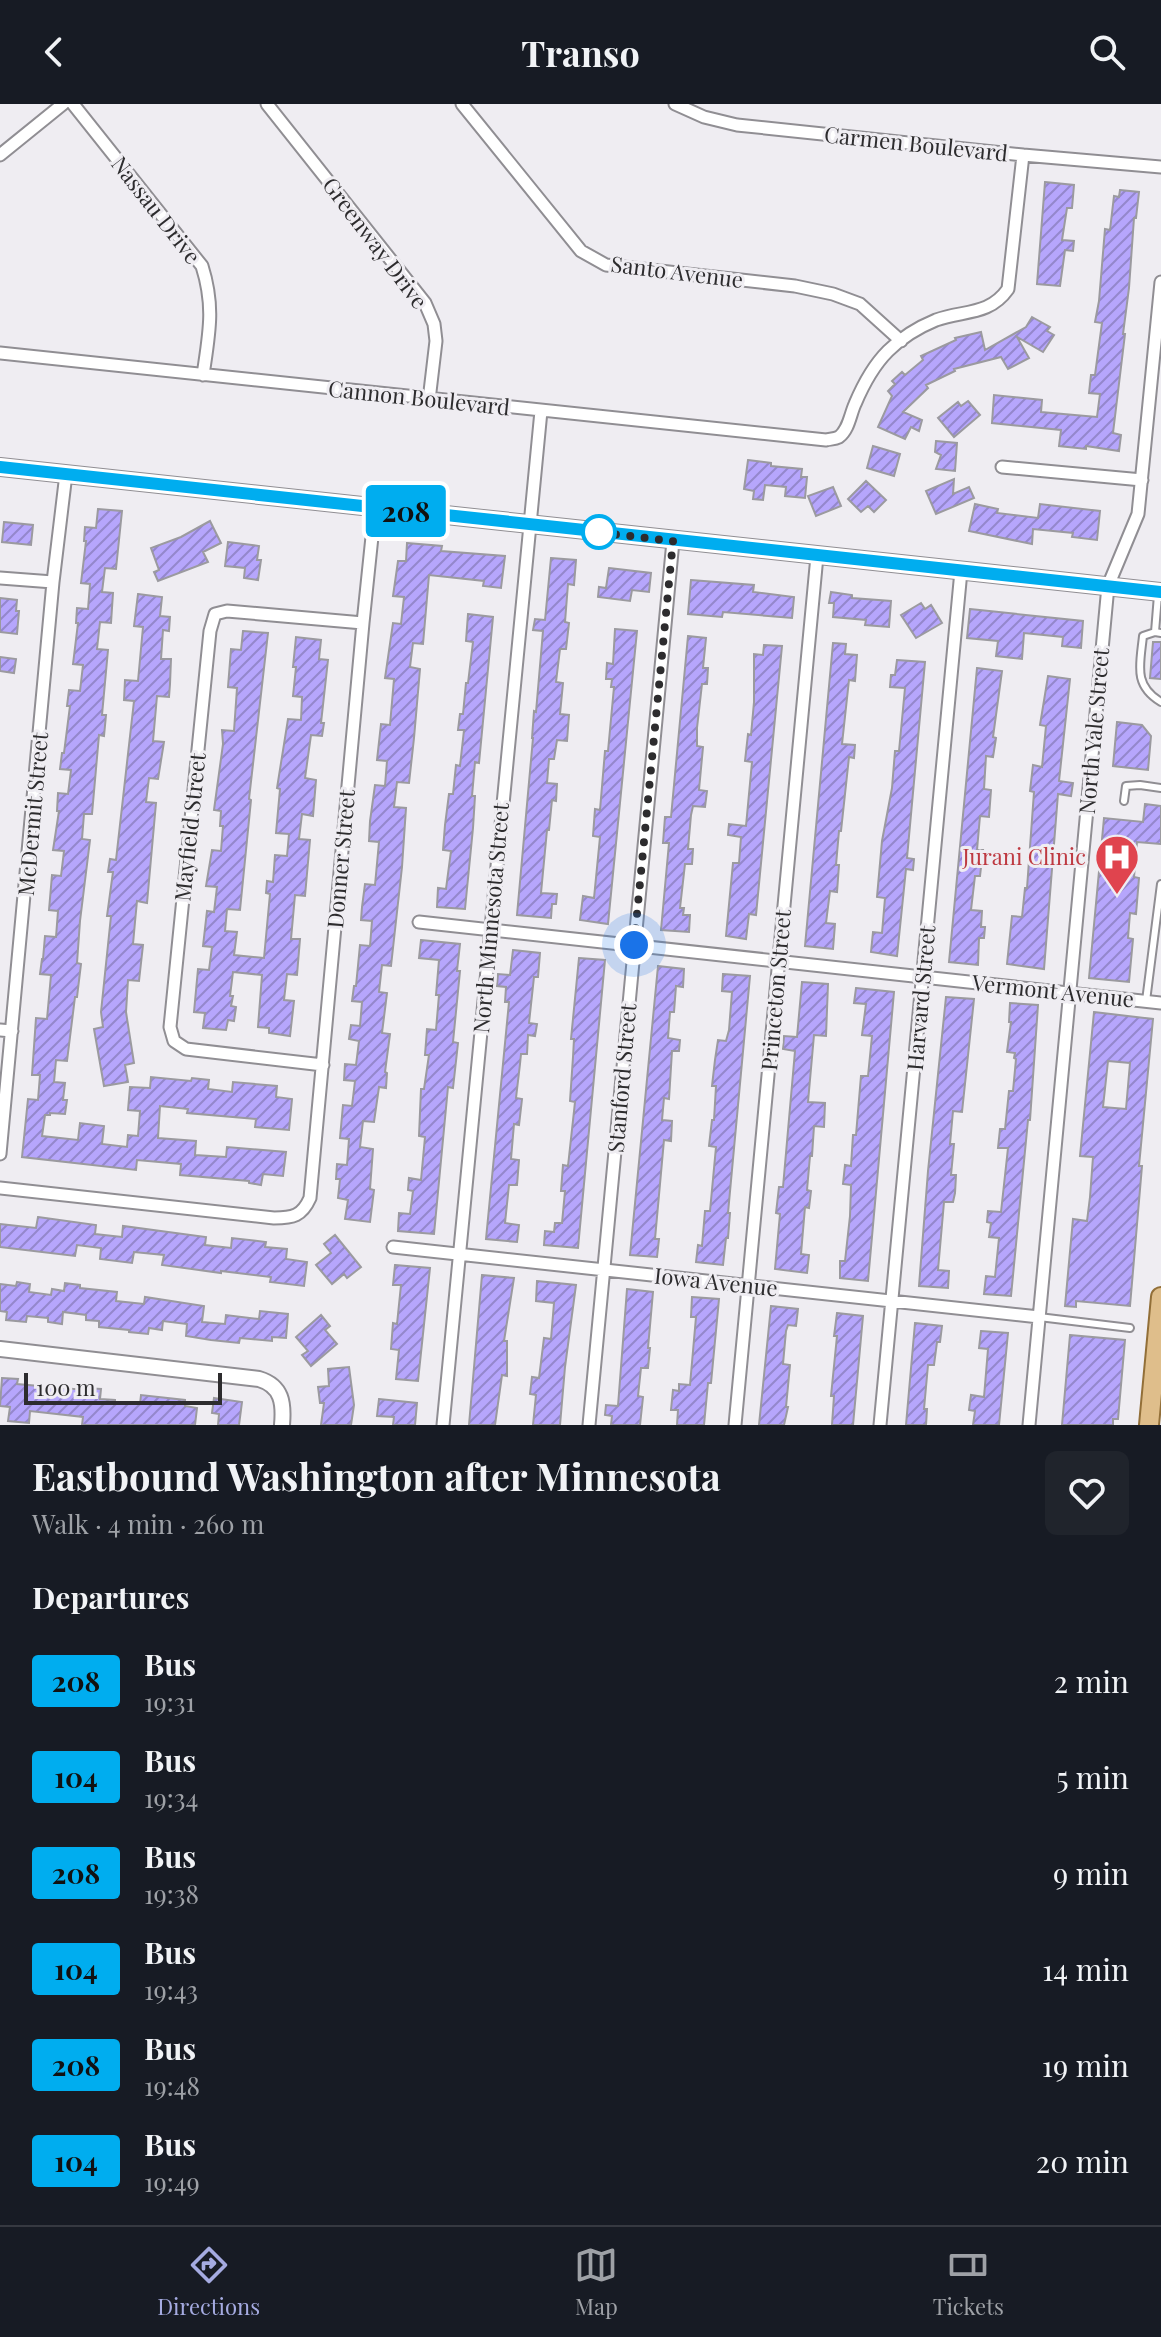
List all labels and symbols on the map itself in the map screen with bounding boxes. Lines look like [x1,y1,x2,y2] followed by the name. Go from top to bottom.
[823,118,1010,168] street label: Carmen Boulevard
[105,149,208,269] street label: Nassau Drive
[316,170,435,314] street label: Greenway Drive
[609,248,745,294] street label: Santo Avenue
[327,373,512,421] street label: Cannon Boulevard
[360,485,452,537] line badge: 208
[582,515,616,549] unlabelled marker
[1071,645,1115,815] street label: North Yale Street
[10,730,54,897] street label: McDermit Street
[166,750,212,903] street label: Mayfield Street
[319,787,361,930] street label: Donner Street
[465,800,515,1034] street label: North Minnesota Street
[1093,833,1141,896] hospital icon: Jurani Clinic
[961,841,1086,871] place label: Jurani Clinic
[753,907,797,1072] street label: Princeton Street
[899,923,941,1072] street label: Harvard Street
[614,925,654,965] your location
[970,966,1136,1013] street label: Vermont Avenue
[600,1001,643,1154] street label: Stanford Street
[653,1260,779,1302] street label: Iowa Avenue
[24,1369,222,1405] scale bar

